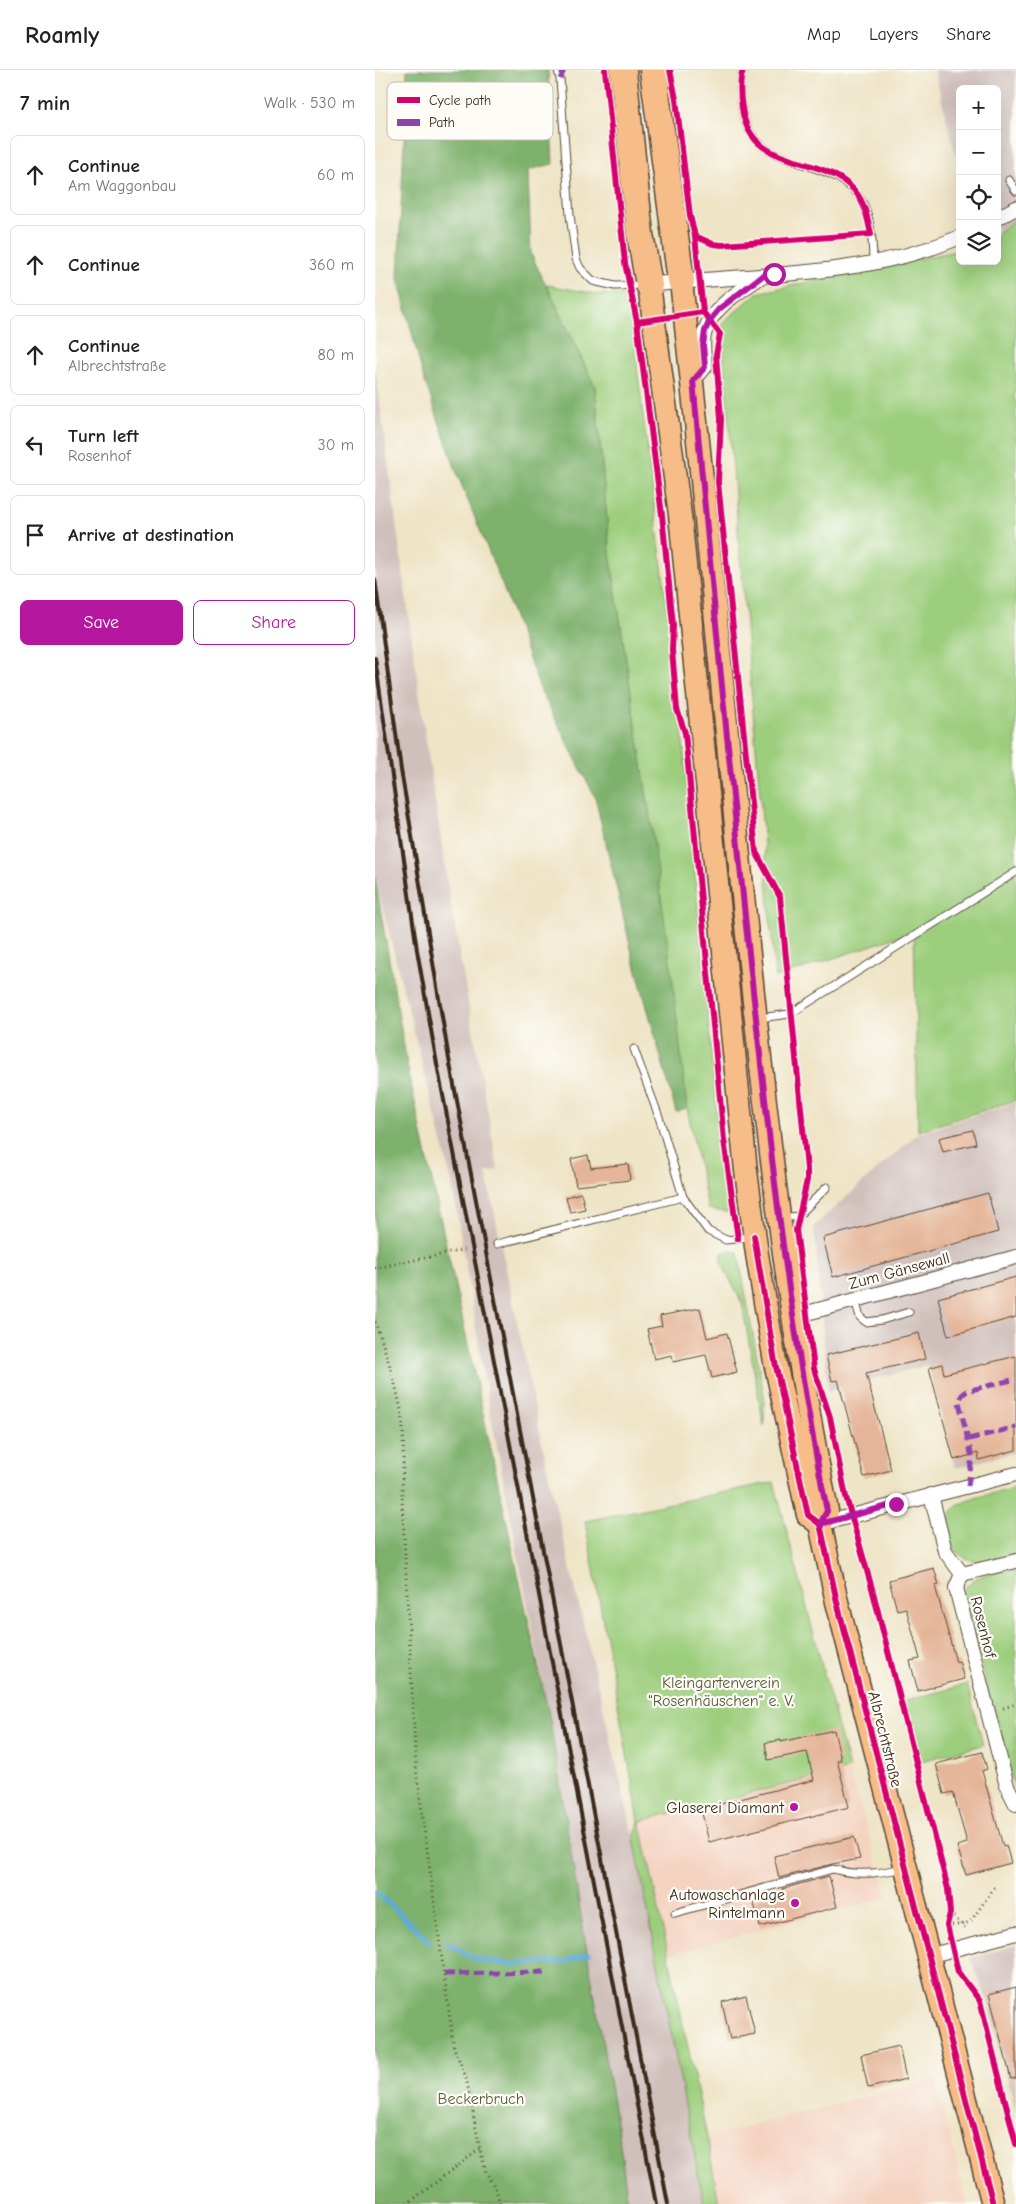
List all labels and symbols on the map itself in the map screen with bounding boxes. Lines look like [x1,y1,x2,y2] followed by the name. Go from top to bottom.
[387,82,553,140] legend
[429,92,491,109] text: Cycle path
[429,114,455,131] text: Path
[763,263,786,286] route start
[847,1249,952,1293] street label: Zum Gänsewall
[885,1493,908,1516] route end
[967,1595,1000,1661] street label: Rosenhof
[648,1674,794,1710] park label: Kleingartenverein "Rosenhäuschen" e. V.
[864,1689,906,1789] street label: Albrechtstraße
[666,1799,784,1817] place label: Glaserei Diamant
[788,1801,800,1813] marker: Glaserei Diamant
[669,1886,785,1922] place label: Autowaschanlage Rintelmann
[789,1897,801,1909] marker: Autowaschanlage Rintelmann
[438,2090,524,2108] park label: Beckerbruch

